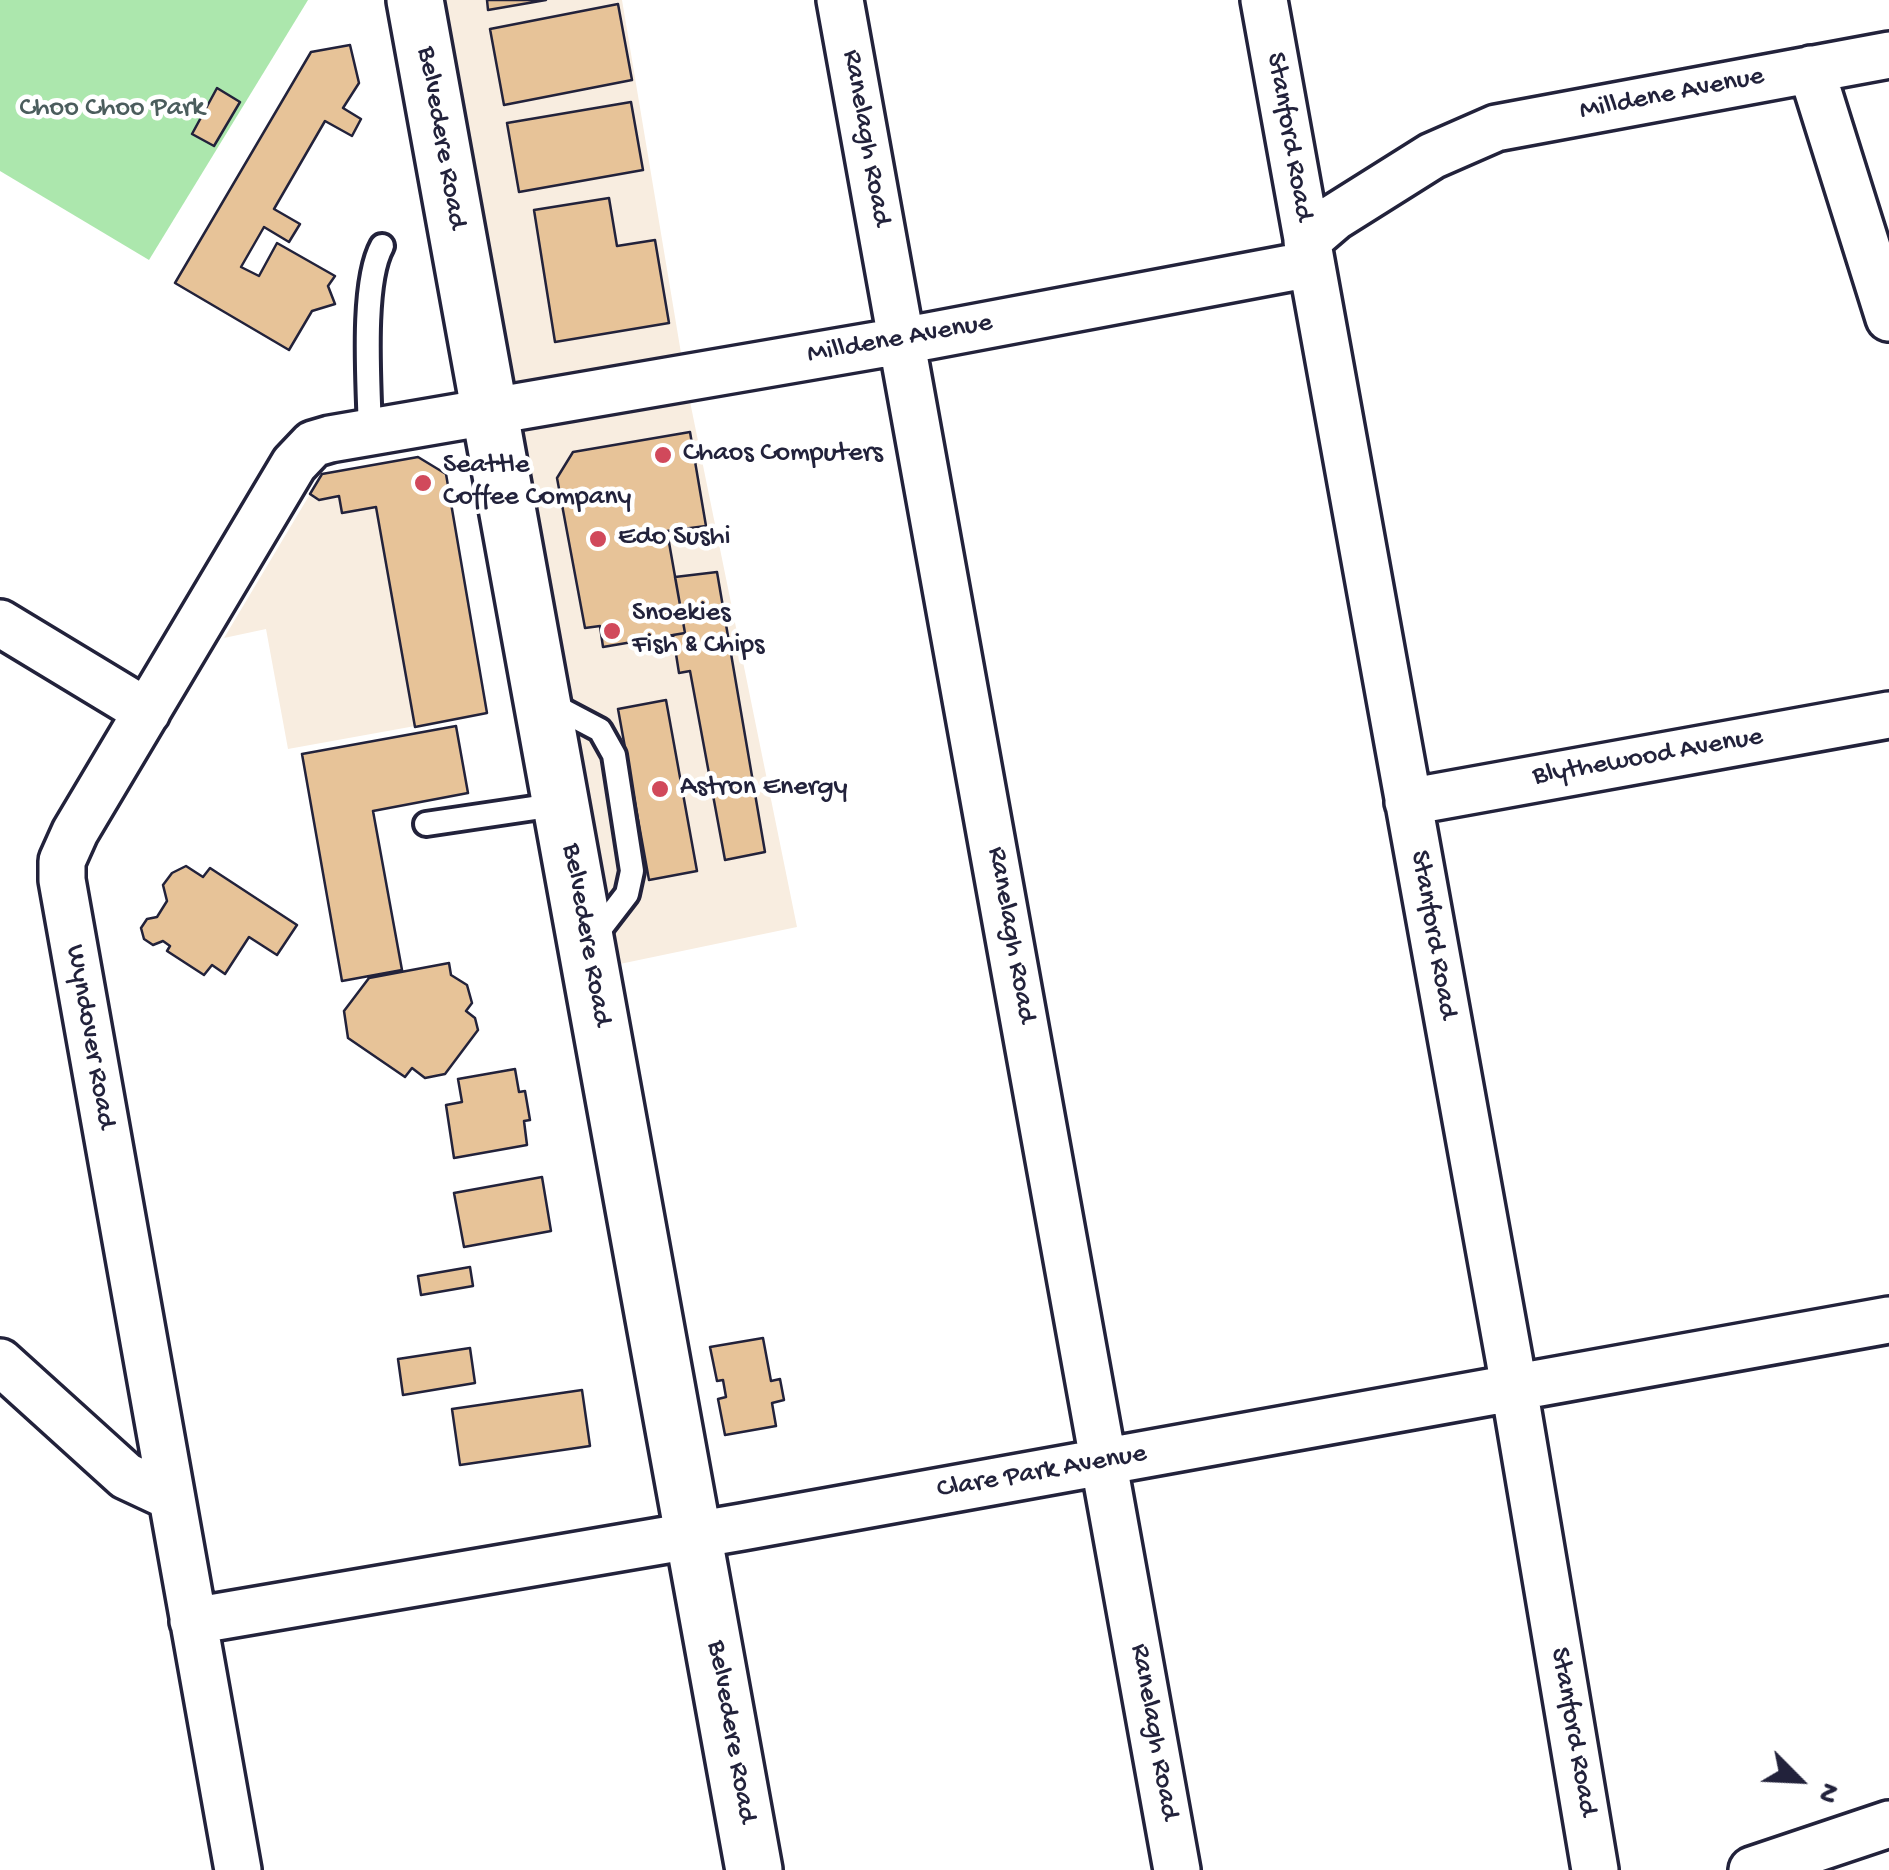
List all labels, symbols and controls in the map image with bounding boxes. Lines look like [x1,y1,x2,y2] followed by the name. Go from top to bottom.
[407,44,473,232] street label: Belvedere Road
[833,47,897,229] street label: Ranelagh Road
[1257,50,1319,224] street label: Stanford Road
[1577,61,1767,129] street label: Milldene Avenue
[19,93,205,127] park label: Choo Choo Park
[805,307,995,373] street label: Milldene Avenue
[683,438,883,472] place label: Chaos Computers
[652,444,674,466] marker: Chaos Computers
[443,450,631,516] place label: Seattle Coffee Company
[412,472,434,494] marker: Seattle Coffee Company
[618,522,731,556] place label: Edo Sushi
[587,528,609,550] marker: Edo Sushi
[632,598,764,664] place label: Snoekies Fish & Chips
[601,620,623,642] marker: Snoekies Fish & Chips
[1530,721,1766,795] street label: Blythewood Avenue
[680,772,847,806] place label: Astron Energy
[649,778,671,800] marker: Astron Energy
[552,841,618,1029] street label: Belvedere Road
[978,844,1042,1026] street label: Ranelagh Road
[1401,848,1463,1022] street label: Stanford Road
[56,942,122,1132] street label: Wyndover Road
[935,1438,1149,1508] street label: Clare Park Avenue
[697,1638,763,1826] street label: Belvedere Road
[1121,1641,1185,1823] street label: Ranelagh Road
[1541,1645,1603,1819] street label: Stanford Road
[1749,1730,1849,1830] north arrow
[1808,1777,1846,1807] text: N

